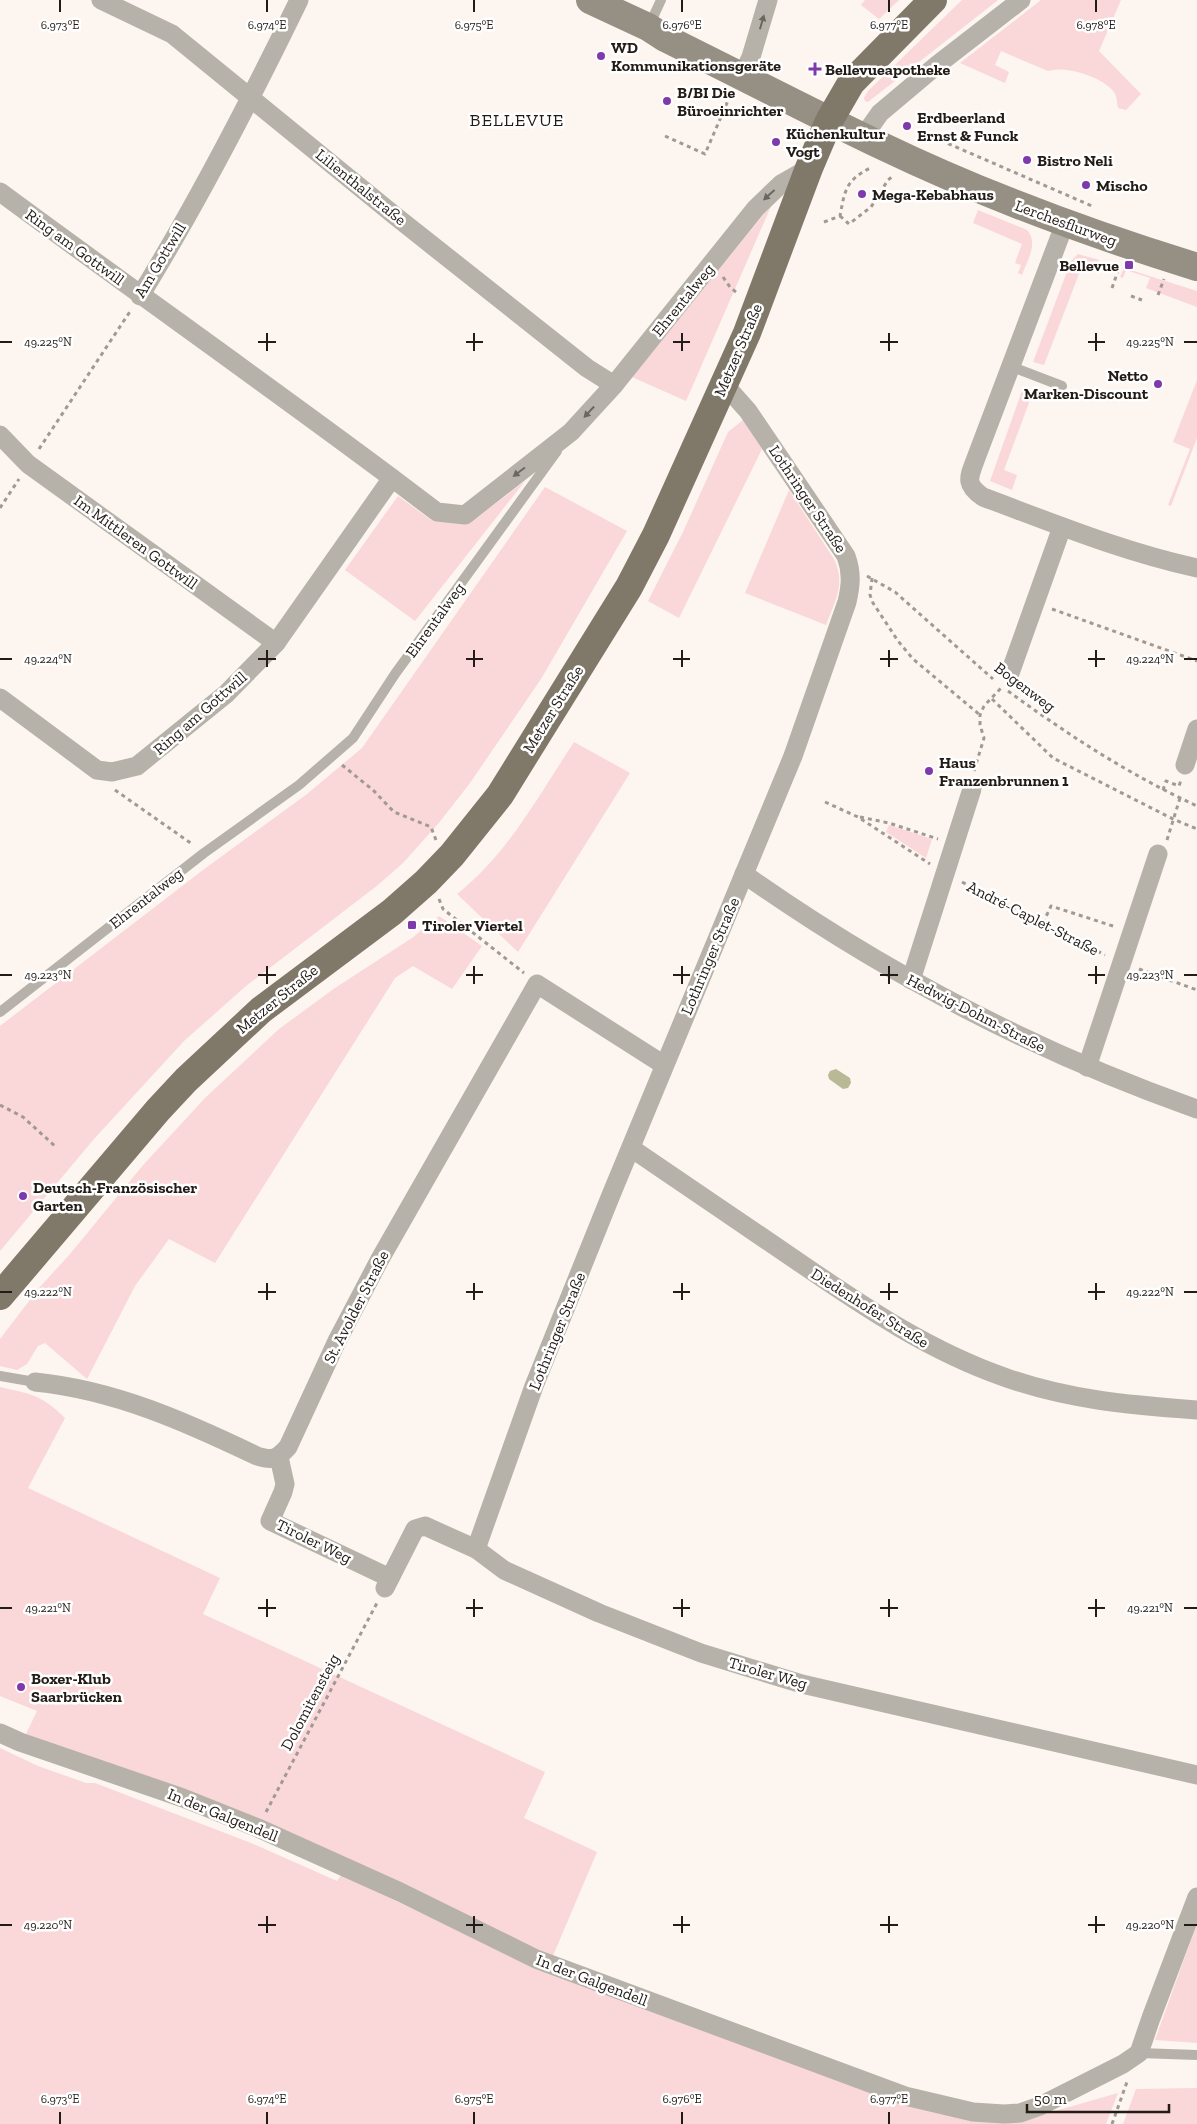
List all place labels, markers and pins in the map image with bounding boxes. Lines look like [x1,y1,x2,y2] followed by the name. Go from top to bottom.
[611,38,781,75] place label: WD Kommunikationsgeräte
[595,50,607,62] marker: WD Kommunikationsgeräte
[825,60,951,79] place label: Bellevueapotheke
[809,63,821,75] marker: Bellevueapotheke
[677,83,784,120] place label: B/BI Die Büroeinrichter
[661,95,673,107] marker: B/BI Die Büroeinrichter
[917,108,1018,145] place label: Erdbeerland Ernst & Funck
[901,120,913,132] marker: Erdbeerland Ernst & Funck
[786,124,886,161] place label: Küchenkultur Vogt
[770,136,782,148] marker: Küchenkultur Vogt
[1037,151,1113,170] place label: Bistro Neli
[1021,154,1033,166] marker: Bistro Neli
[1096,176,1148,195] place label: Mischo
[1080,179,1092,191] marker: Mischo
[872,185,994,204] place label: Mega-Kebabhaus
[856,188,868,200] marker: Mega-Kebabhaus
[1059,256,1119,275] place label: Bellevue
[1123,259,1135,271] marker: Bellevue
[1024,366,1149,403] place label: Netto Marken-Discount
[1152,378,1164,390] marker: Netto Marken-Discount
[939,753,1069,790] place label: Haus Franzenbrunnen 1
[923,765,935,777] marker: Haus Franzenbrunnen 1
[422,916,523,935] place label: Tiroler Viertel
[406,919,418,931] marker: Tiroler Viertel
[33,1178,197,1215] place label: Deutsch-Französischer Garten
[17,1190,29,1202] marker: Deutsch-Französischer Garten
[31,1669,122,1706] place label: Boxer-Klub Saarbrücken
[15,1681,27,1693] marker: Boxer-Klub Saarbrücken

